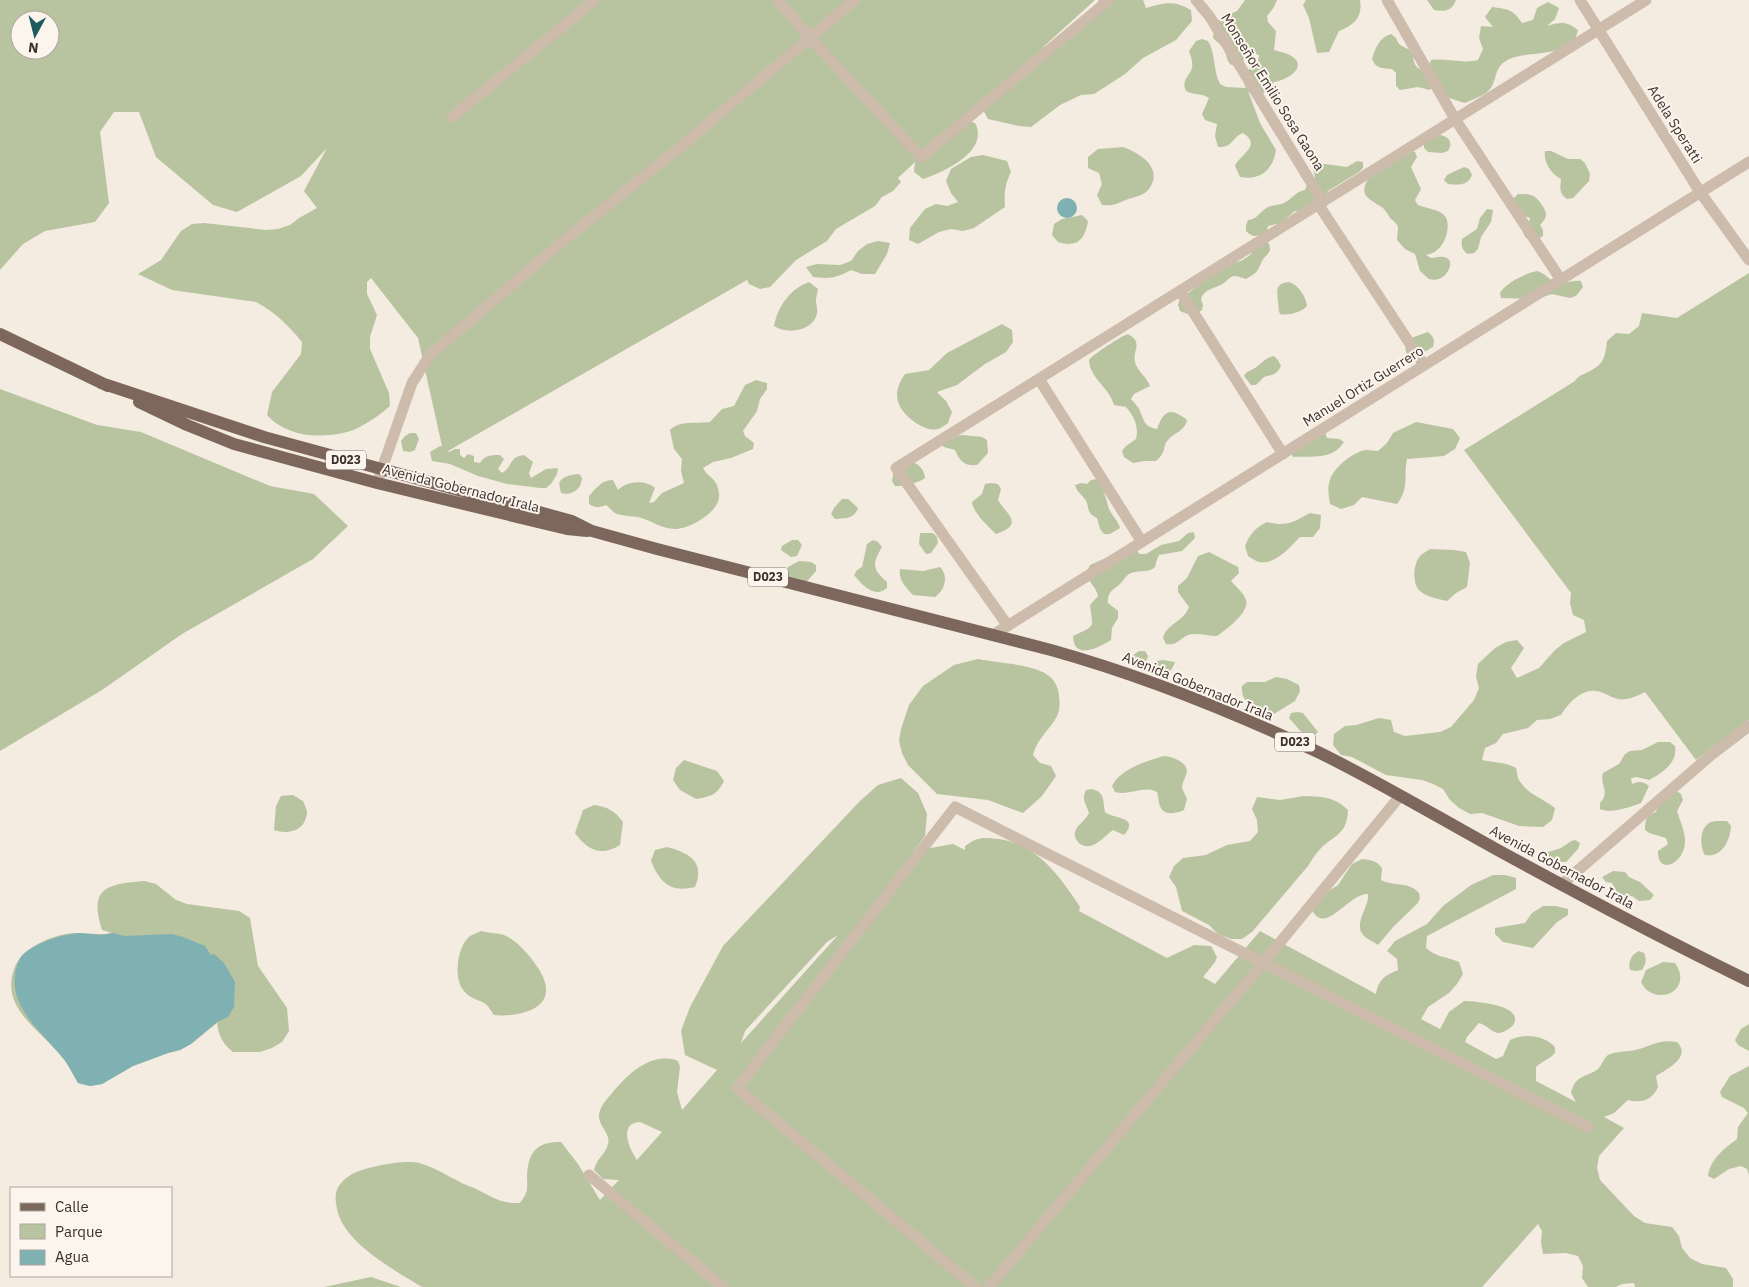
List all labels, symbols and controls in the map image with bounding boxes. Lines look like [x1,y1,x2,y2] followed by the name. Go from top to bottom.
[10,10,60,60] north arrow
[1217,10,1329,175] street label: Monseñor Emilio Sosa Gaona
[27,38,40,57] text: N
[1644,81,1706,167] street label: Adela Speratti
[1299,341,1427,430] street label: Manuel Ortiz Guerrero
[326,450,366,470] road number: D023
[381,460,542,516] street label: Avenida Gobernador Irala
[748,568,788,586] road number: D023
[1120,647,1277,725] street label: Avenida Gobernador Irala
[1275,732,1315,752] road number: D023
[1487,821,1638,913] street label: Avenida Gobernador Irala
[10,1187,172,1277] legend
[55,1197,89,1216] text: Calle
[55,1222,103,1241] text: Parque
[55,1247,89,1266] text: Agua

